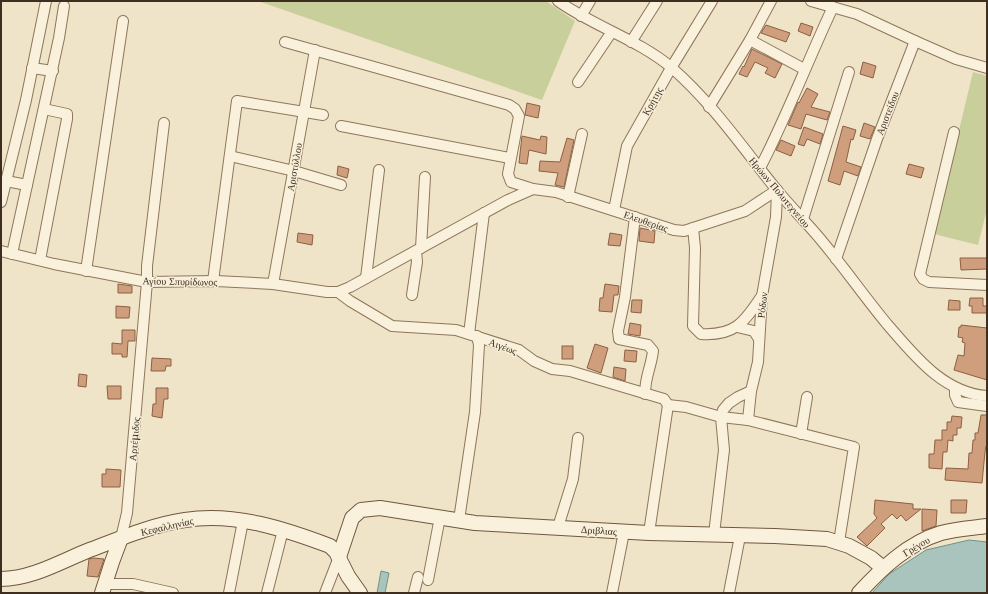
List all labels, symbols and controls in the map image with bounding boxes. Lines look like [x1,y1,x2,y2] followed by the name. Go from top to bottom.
[639,85,666,118] street label: Κρήτης
[873,89,902,137] street label: Αριστείδου
[284,142,305,192] street label: Αριστύλλου
[746,154,813,230] street label: Ηρώων Πολυτεχνείου
[622,208,670,235] street label: Ελευθερίας
[143,274,218,289] street label: Αγίου Σπυρίδωνος
[754,291,771,319] street label: Ρόδων
[487,335,519,358] street label: Αιγέως
[126,417,143,462] street label: Αρτέμιδος
[139,514,195,539] street label: Κεφαλληνίας
[581,523,617,538] street label: Δριβλιας
[900,533,932,560] street label: Γρέγου

